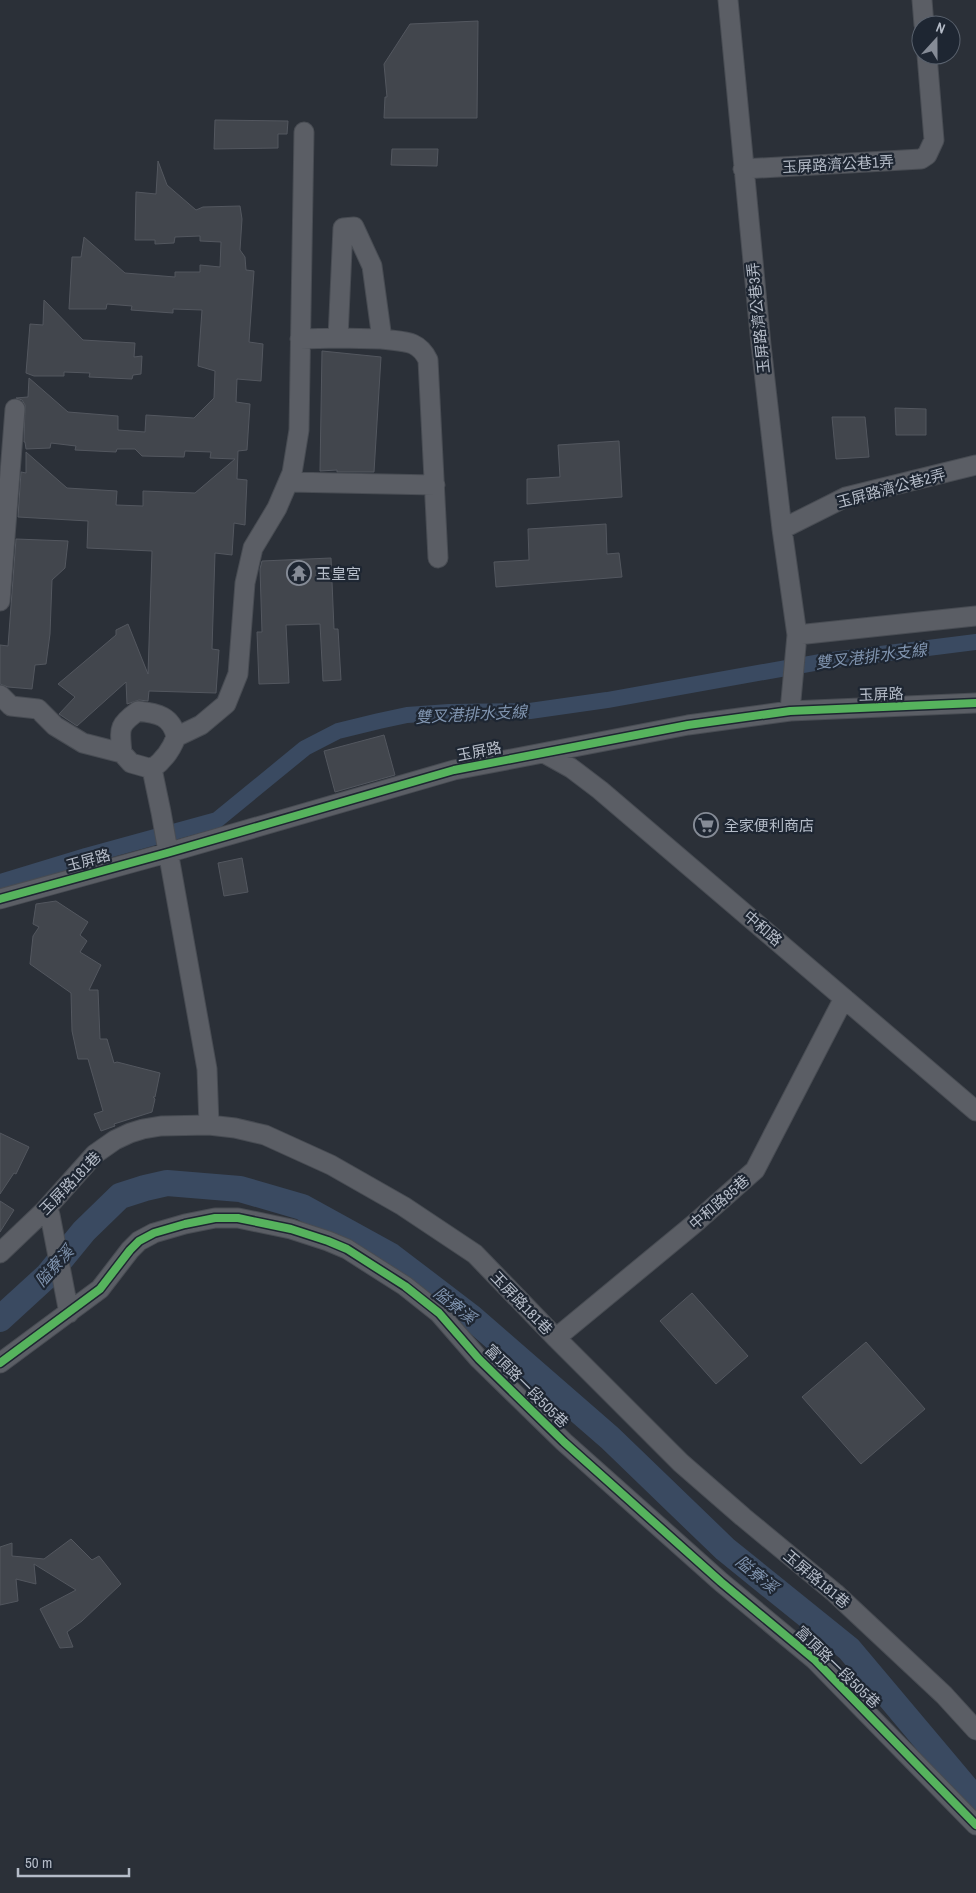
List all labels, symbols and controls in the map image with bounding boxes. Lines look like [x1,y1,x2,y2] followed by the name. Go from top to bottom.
[911,15,961,65] north arrow
[934,18,948,38] text: N
[782,151,894,177] street label: 玉屏路濟公巷1弄
[742,261,774,375] street label: 玉屏路濟公巷3弄
[834,463,948,513] street label: 玉屏路濟公巷2弄
[286,560,312,586] temple icon: 玉皇宮
[316,563,361,584] place label: 玉皇宮
[814,638,930,674] water label: 雙叉港排水支線
[858,683,904,705] street label: 玉屏路
[414,700,529,728] water label: 雙叉港排水支線
[455,736,503,766] street label: 玉屏路
[693,812,719,838] supermarket icon: 全家便利商店
[724,815,814,836] place label: 全家便利商店
[64,844,112,876] street label: 玉屏路
[739,905,787,951] street label: 中和路
[34,1147,106,1219] street label: 玉屏路181巷
[684,1170,754,1234] street label: 中和路85巷
[30,1239,80,1291] water label: 隘寮溪
[486,1267,558,1339] street label: 玉屏路181巷
[429,1282,482,1330] water label: 隘寮溪
[480,1339,574,1433] street label: 富頂路一段505巷
[779,1545,855,1613] street label: 玉屏路181巷
[731,1550,784,1599] water label: 隘寮溪
[791,1621,885,1713] street label: 富頂路一段505巷
[18,1846,129,1878] scale bar
[25,1852,52,1873] text: 50 m

